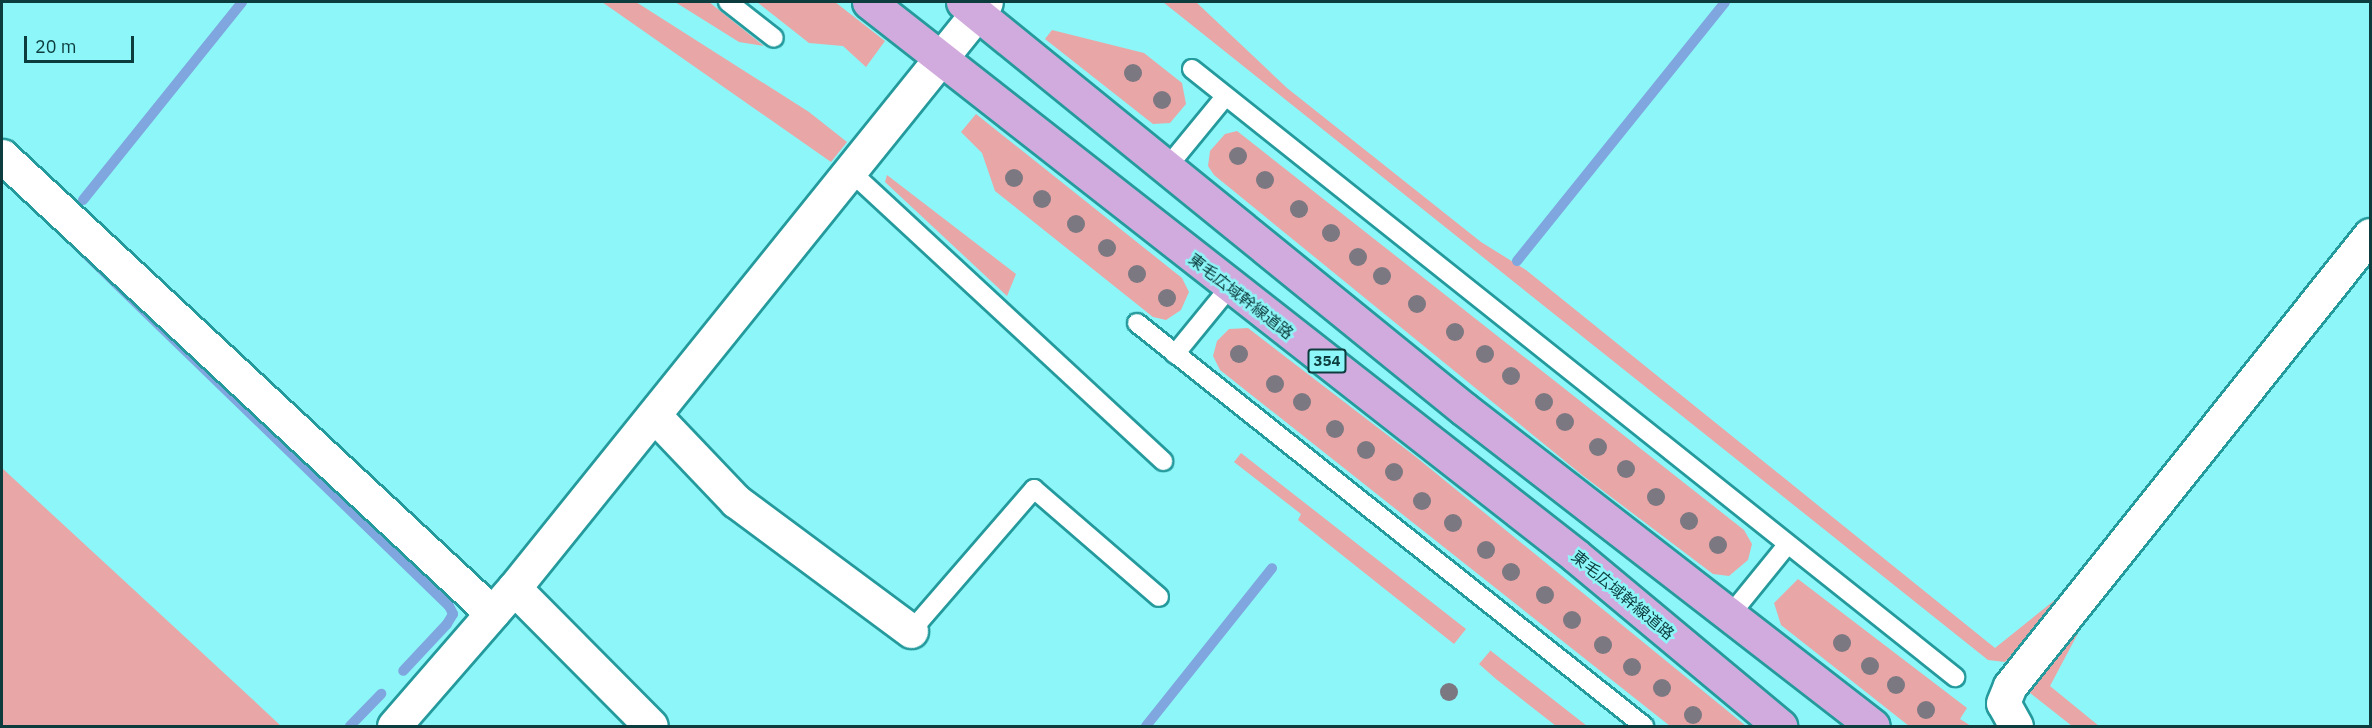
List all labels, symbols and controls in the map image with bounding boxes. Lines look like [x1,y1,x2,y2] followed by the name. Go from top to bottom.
[27,24,136,62] scale bar
[35,35,77,58] text: 20 m
[1185,249,1297,343] street label: 東毛広域幹線道路
[1308,349,1346,373] road number: 354
[1568,547,1678,643] street label: 東毛広域幹線道路

